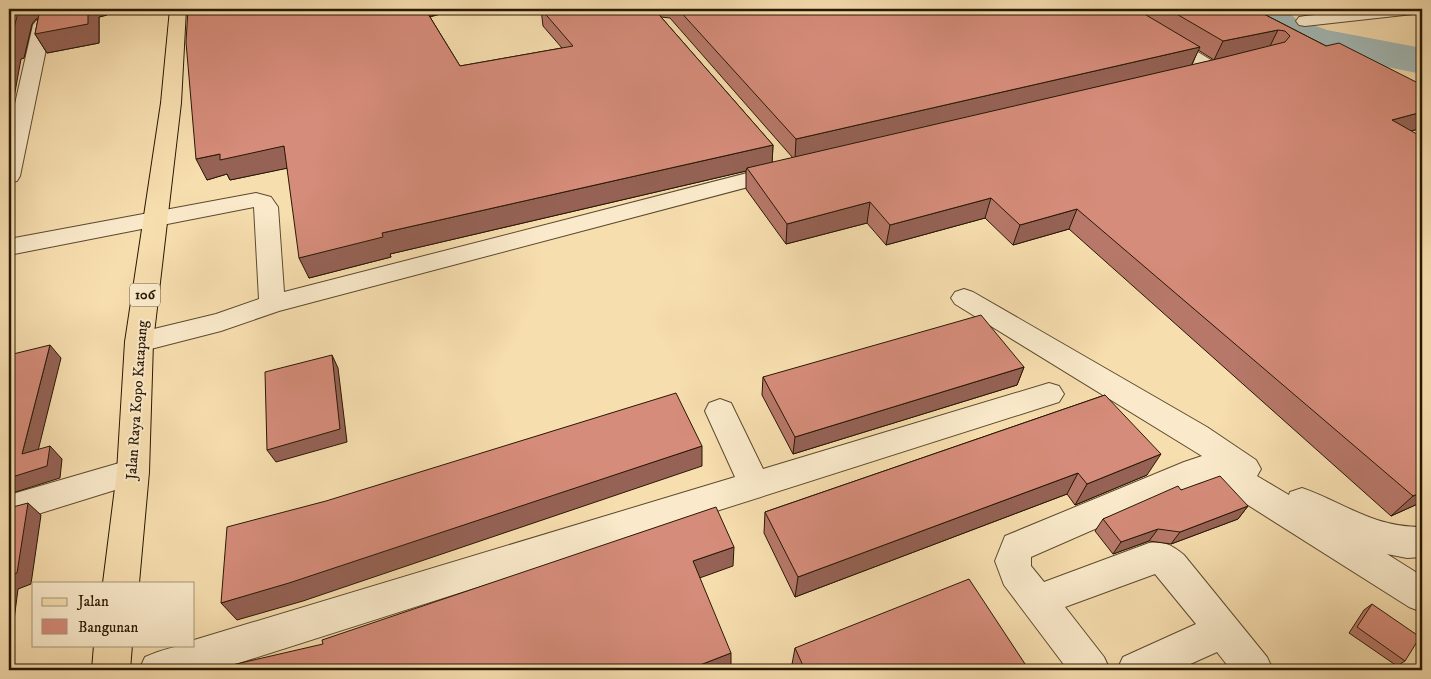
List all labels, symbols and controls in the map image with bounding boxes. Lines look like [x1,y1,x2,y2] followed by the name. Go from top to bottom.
[130,284,160,306] road number: 106
[122,319,152,482] street label: Jalan Raya Kopo Katapang
[32,582,195,646] legend
[76,592,109,611] text: Jalan
[78,618,138,637] text: Bangunan

